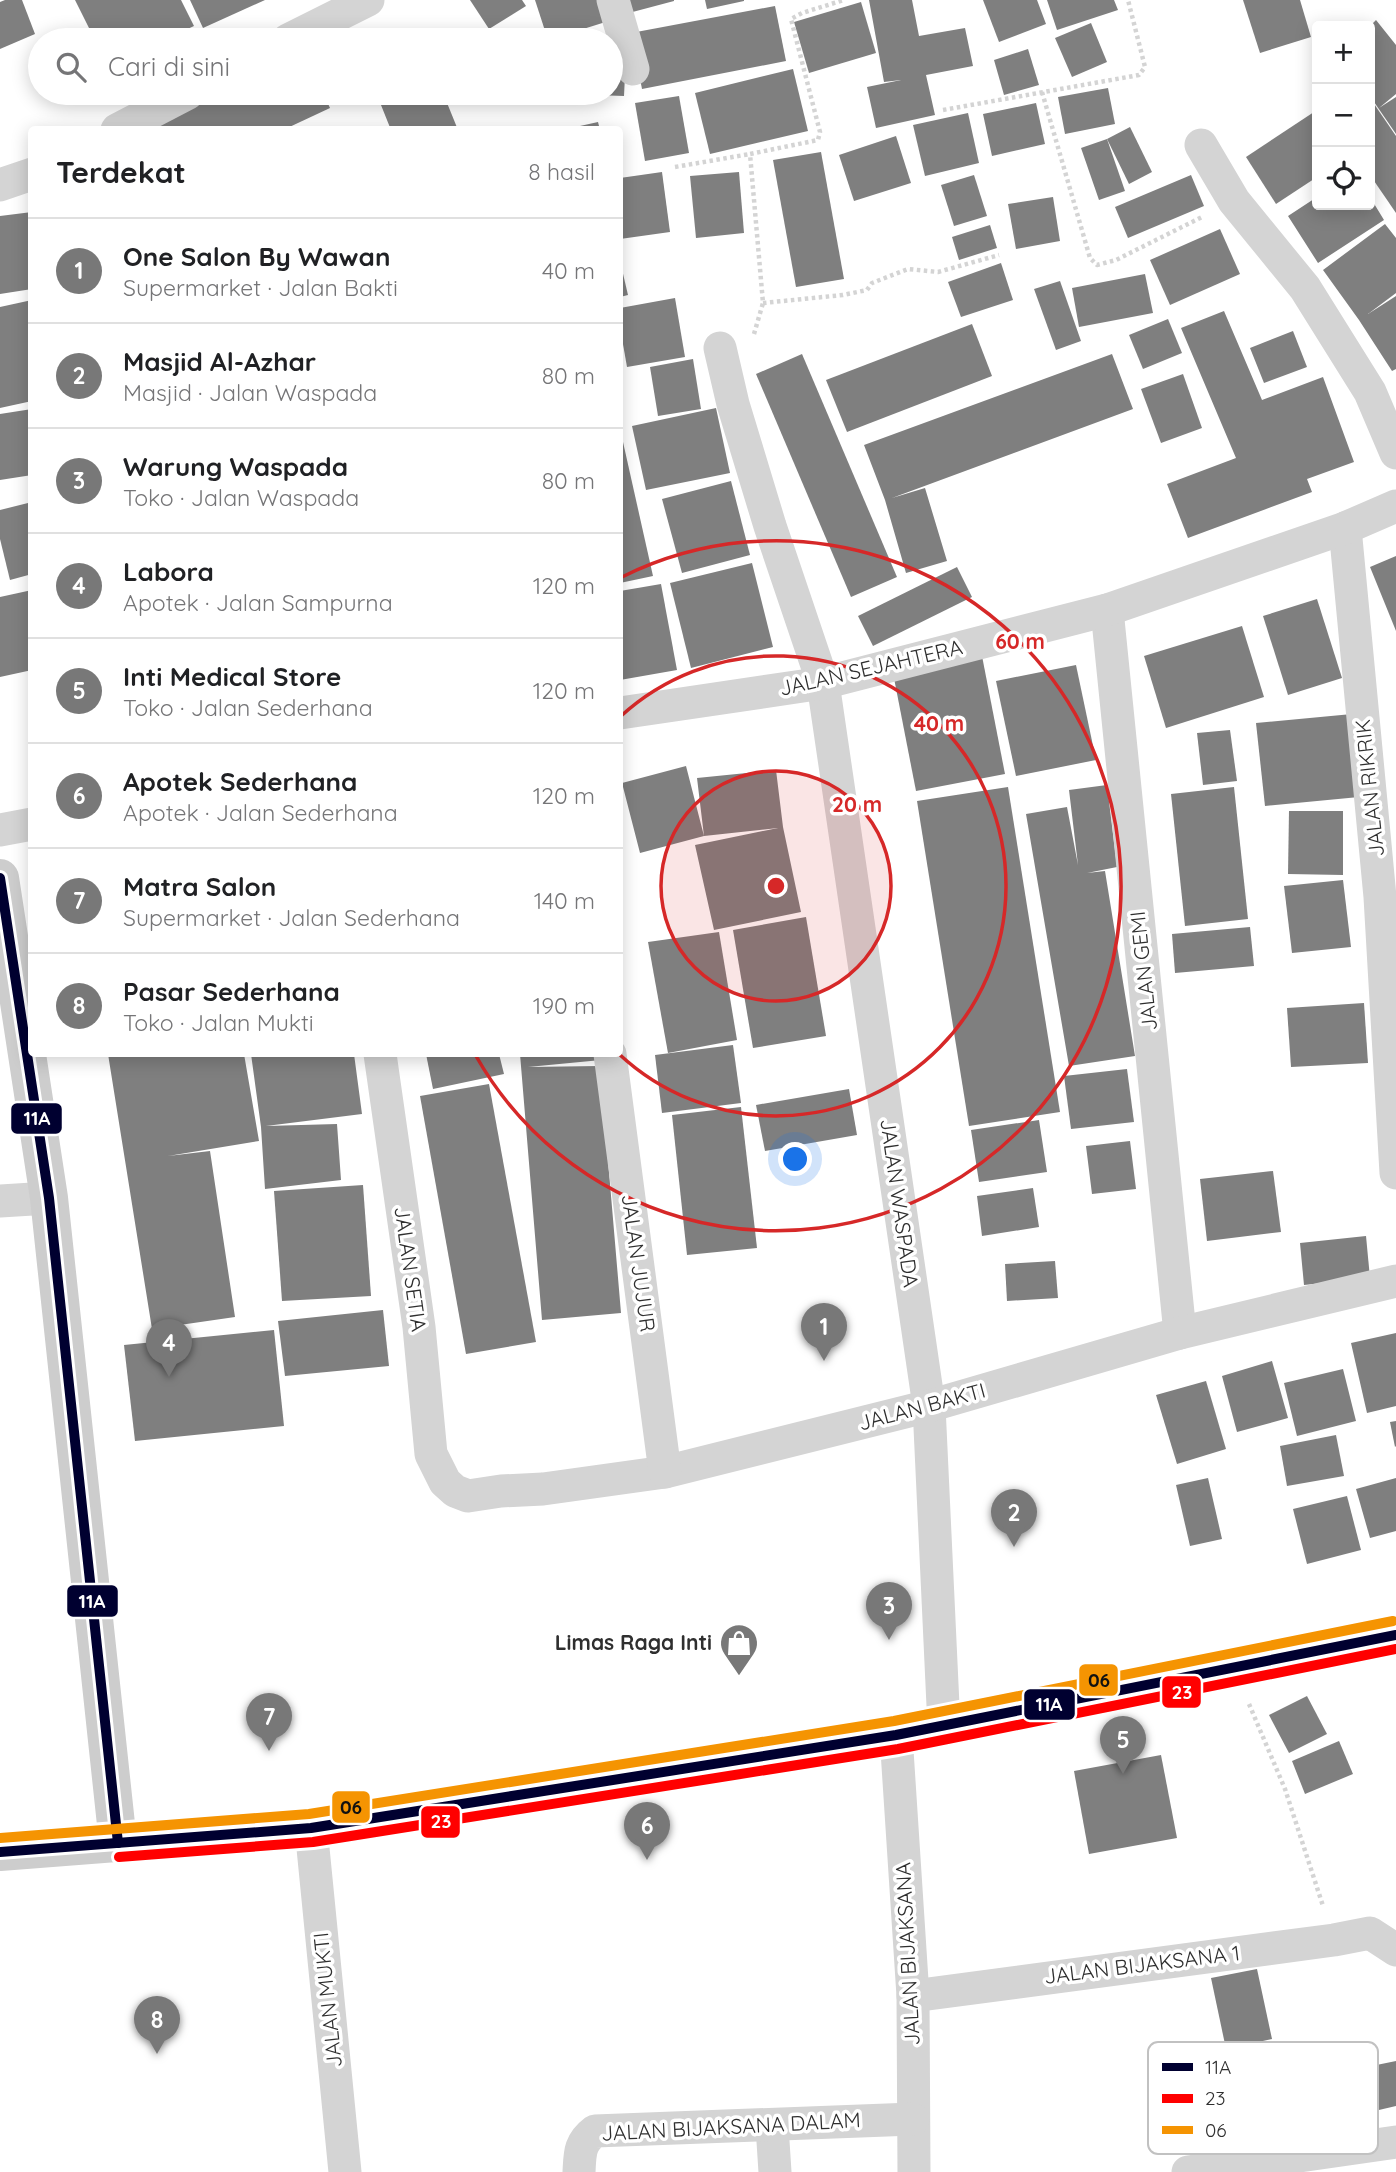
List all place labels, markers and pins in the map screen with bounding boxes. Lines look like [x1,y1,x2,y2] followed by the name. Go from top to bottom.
[764,874,788,898] centre of rings
[801,1303,847,1361] pin: 1
[146,1319,192,1377] pin: 4
[991,1489,1037,1547] pin: 2
[866,1582,912,1640] pin: 3
[718,1622,760,1677] shop icon: Limas Raga Inti
[555,1629,712,1655] place label: Limas Raga Inti
[246,1693,292,1751] pin: 7
[1100,1716,1146,1774] pin: 5
[624,1802,670,1860] pin: 6
[134,1996,180,2054] pin: 8

